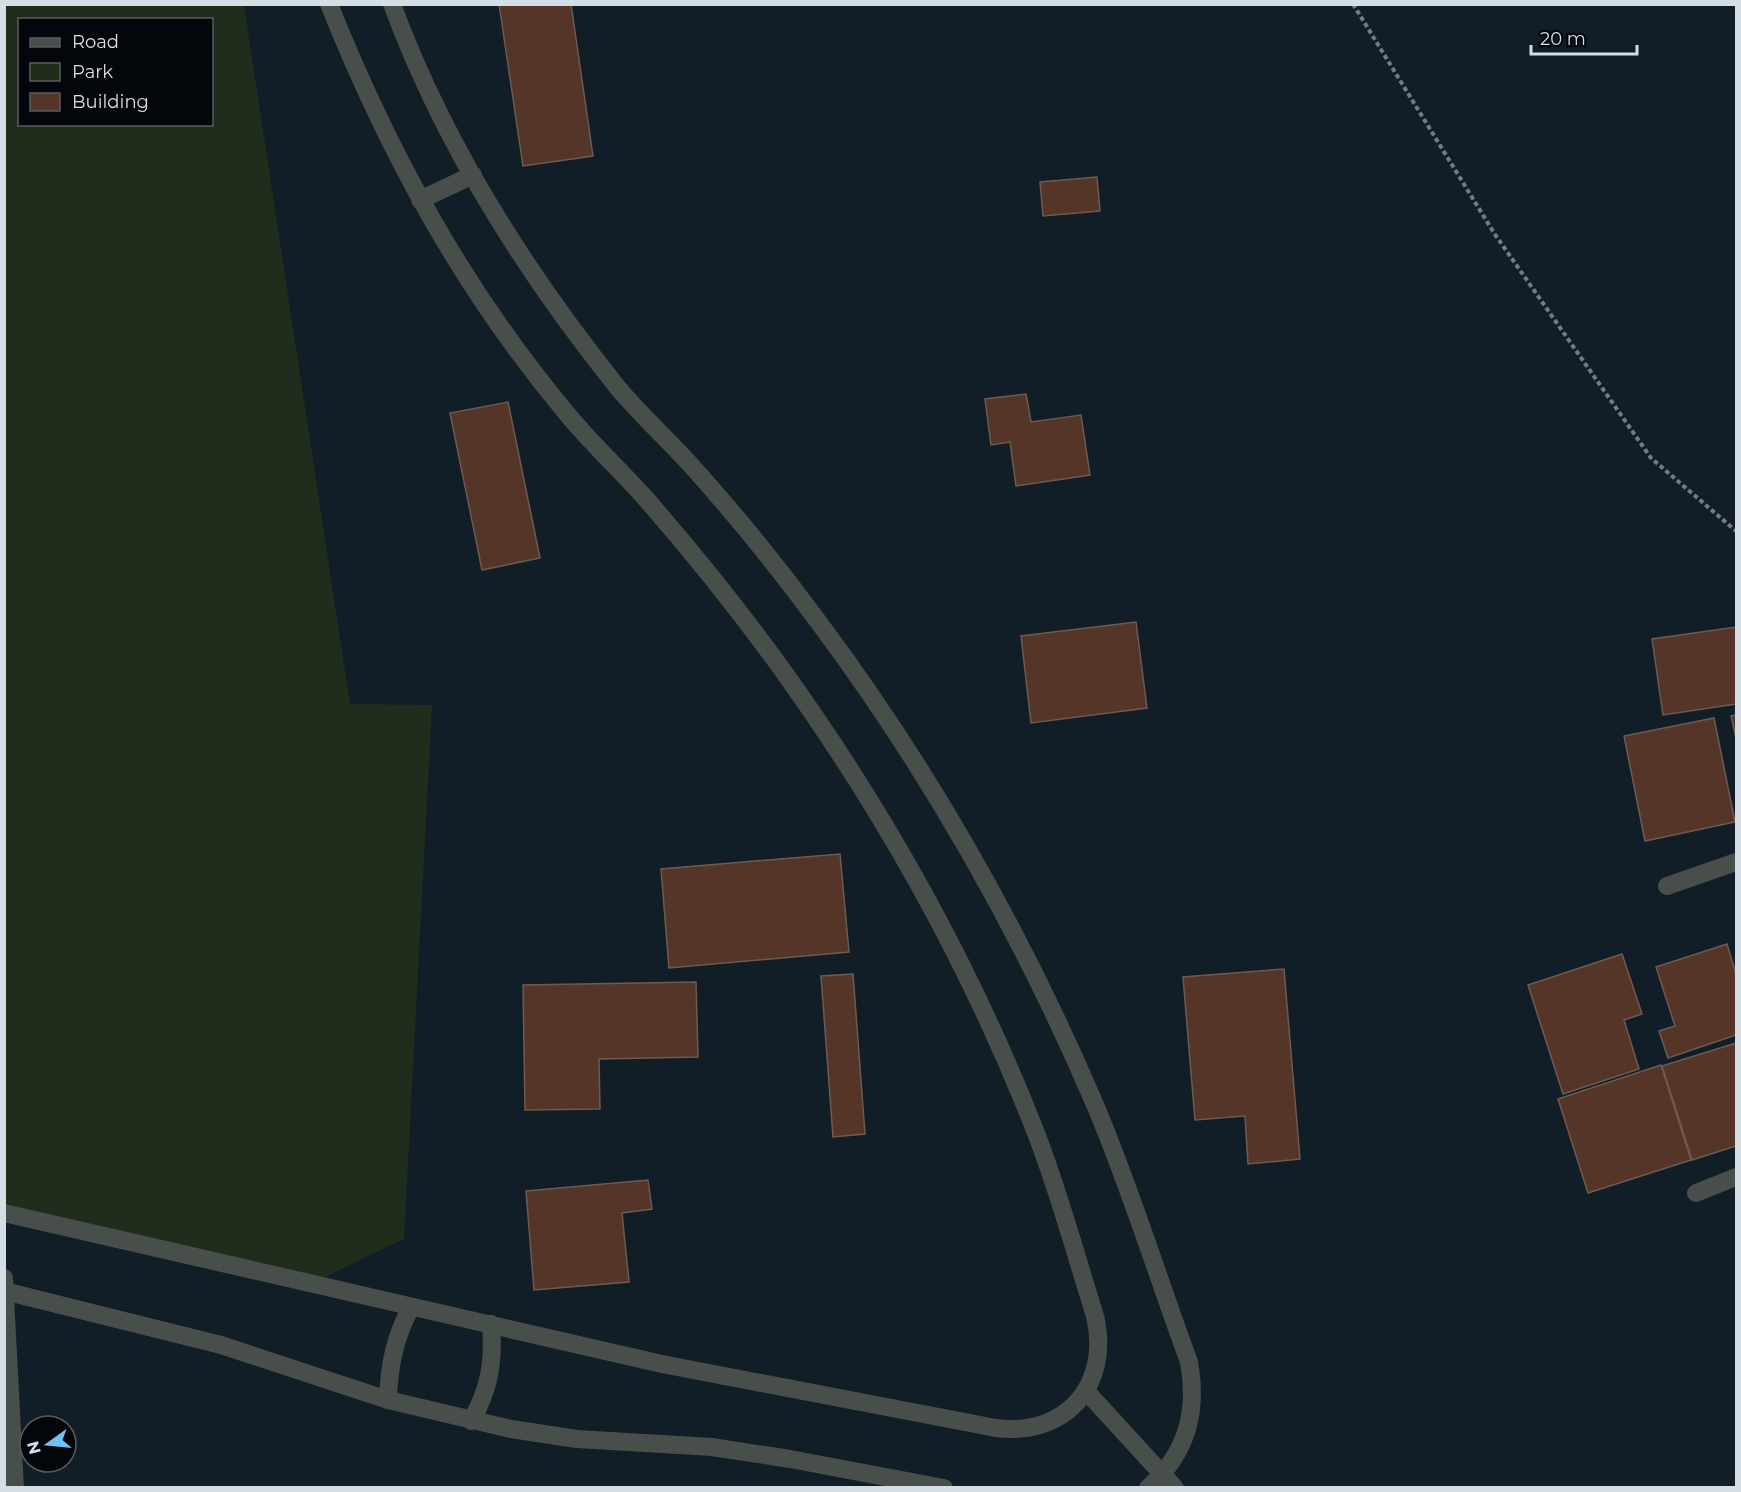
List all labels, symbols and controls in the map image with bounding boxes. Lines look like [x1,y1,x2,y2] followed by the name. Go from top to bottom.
[18,18,213,126] legend
[1531,18,1638,56] scale bar
[1540,28,1586,50] text: 20 m
[72,31,119,53] text: Road
[72,61,113,83] text: Park
[72,91,149,113] text: Building
[18,1414,78,1474] north arrow
[23,1439,45,1456] text: N

